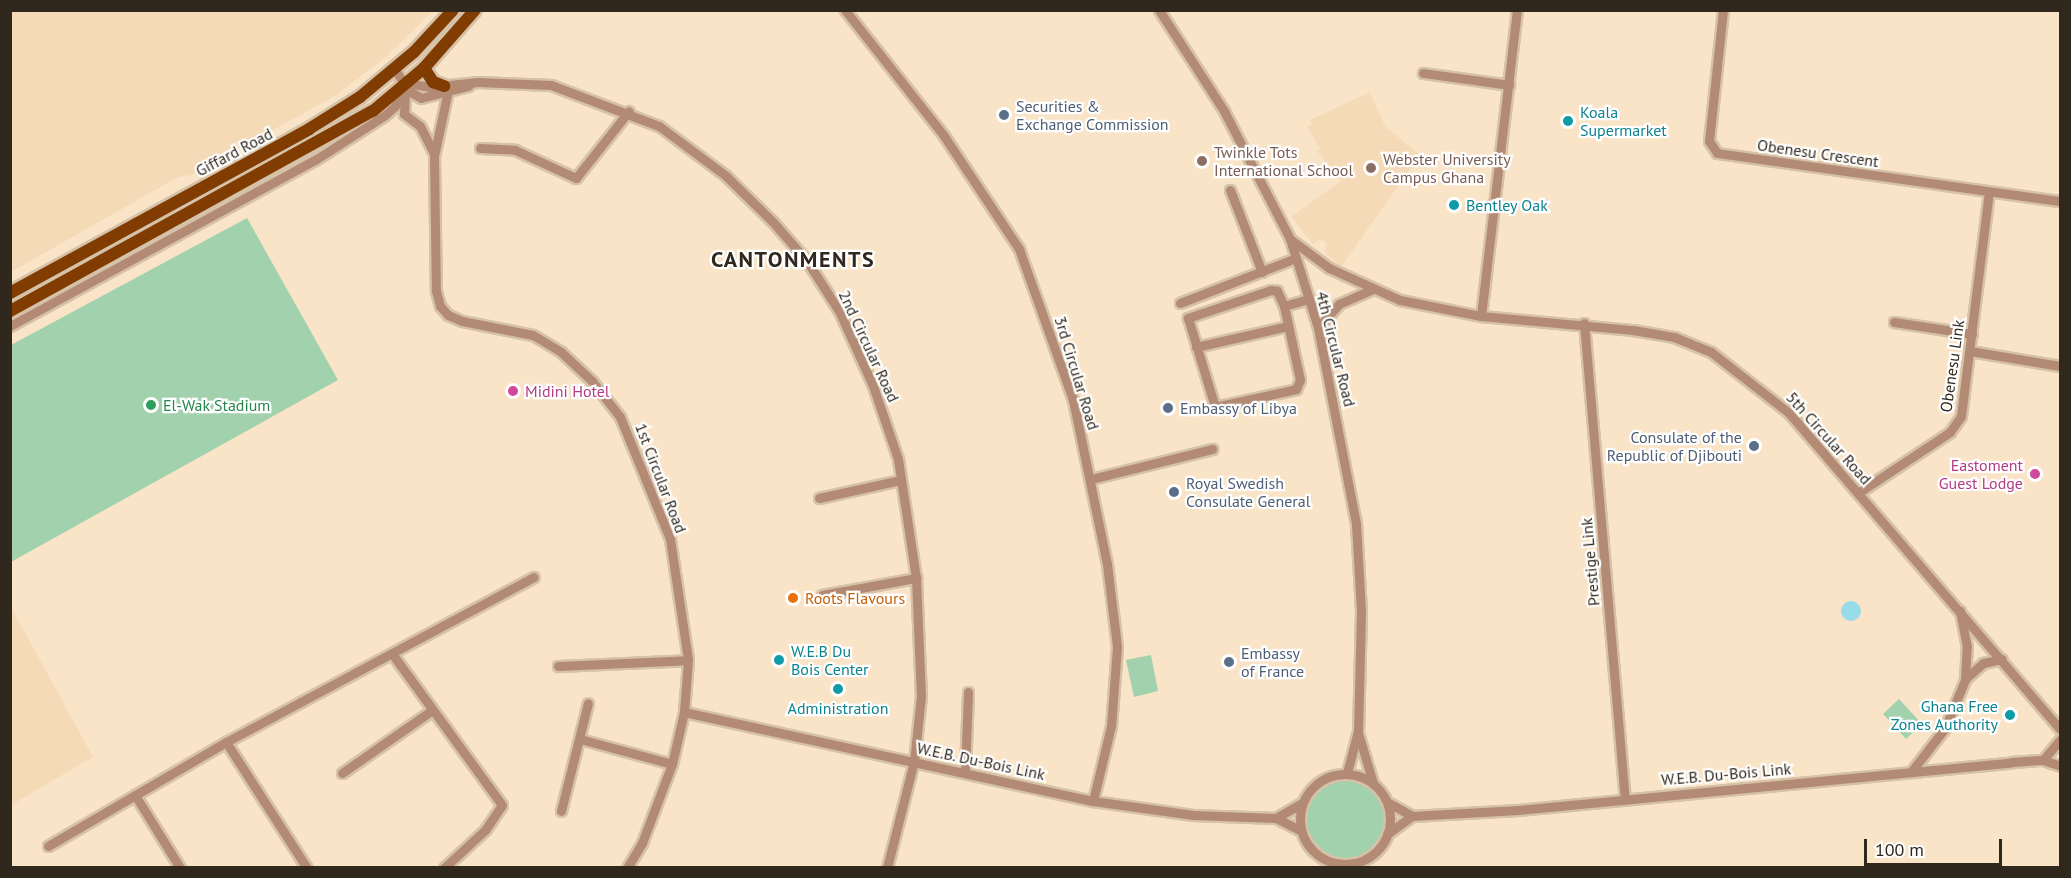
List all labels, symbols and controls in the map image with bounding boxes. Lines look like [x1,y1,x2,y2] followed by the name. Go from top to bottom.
[1016,96,1169,134] place label: Securities & Exchange Commission
[1580,102,1667,140] place label: Koala Supermarket
[997,108,1011,122] marker: Securities & Exchange Commission
[1561,114,1575,128] marker: Koala Supermarket
[192,124,276,180] street label: Giffard Road
[1756,135,1880,171] street label: Obenesu Crescent
[1214,142,1353,180] place label: Twinkle Tots International School
[1383,149,1511,187] place label: Webster University Campus Ghana
[1195,154,1209,168] marker: Twinkle Tots International School
[1364,161,1378,175] marker: Webster University Campus Ghana
[1466,195,1548,215] place label: Bentley Oak
[1447,198,1461,212] marker: Bentley Oak
[711,247,875,273] district label: CANTONMENTS
[835,287,903,405] street label: 2nd Circular Road
[1312,289,1360,409] street label: 4th Circular Road
[1051,314,1103,432] street label: 3rd Circular Road
[1936,319,1968,413] street label: Obenesu Link
[525,381,610,401] place label: Midini Hotel
[506,384,520,398] marker: Midini Hotel
[1782,388,1876,488] street label: 5th Circular Road
[163,395,271,415] place label: El-Wak Stadium
[144,398,158,412] marker: El-Wak Stadium
[1180,398,1298,418] place label: Embassy of Libya
[1161,401,1175,415] marker: Embassy of Libya
[631,420,691,536] street label: 1st Circular Road
[1606,427,1742,465] place label: Consulate of the Republic of Djibouti
[1747,439,1761,453] marker: Consulate of the Republic of Djibouti
[1939,455,2023,493] place label: Eastoment Guest Lodge
[2028,467,2042,481] marker: Eastoment Guest Lodge
[1186,473,1310,511] place label: Royal Swedish Consulate General
[1167,485,1181,499] marker: Royal Swedish Consulate General
[1577,517,1603,607] street label: Prestige Link
[805,588,905,608] place label: Roots Flavours
[786,591,800,605] marker: Roots Flavours
[791,641,868,679] place label: W.E.B Du Bois Center
[1241,643,1304,681] place label: Embassy of France
[772,653,786,667] marker: W.E.B Du Bois Center
[1222,655,1236,669] marker: Embassy of France
[831,682,845,696] marker: Administration
[1890,696,1998,734] place label: Ghana Free Zones Authority
[788,698,888,718] place label: Administration
[2003,708,2017,722] marker: Ghana Free Zones Authority
[915,738,1047,784] street label: W.E.B. Du-Bois Link
[1660,759,1792,789] street label: W.E.B. Du-Bois Link
[1867,827,2005,865] scale bar
[1875,838,1924,861] text: 100 m

